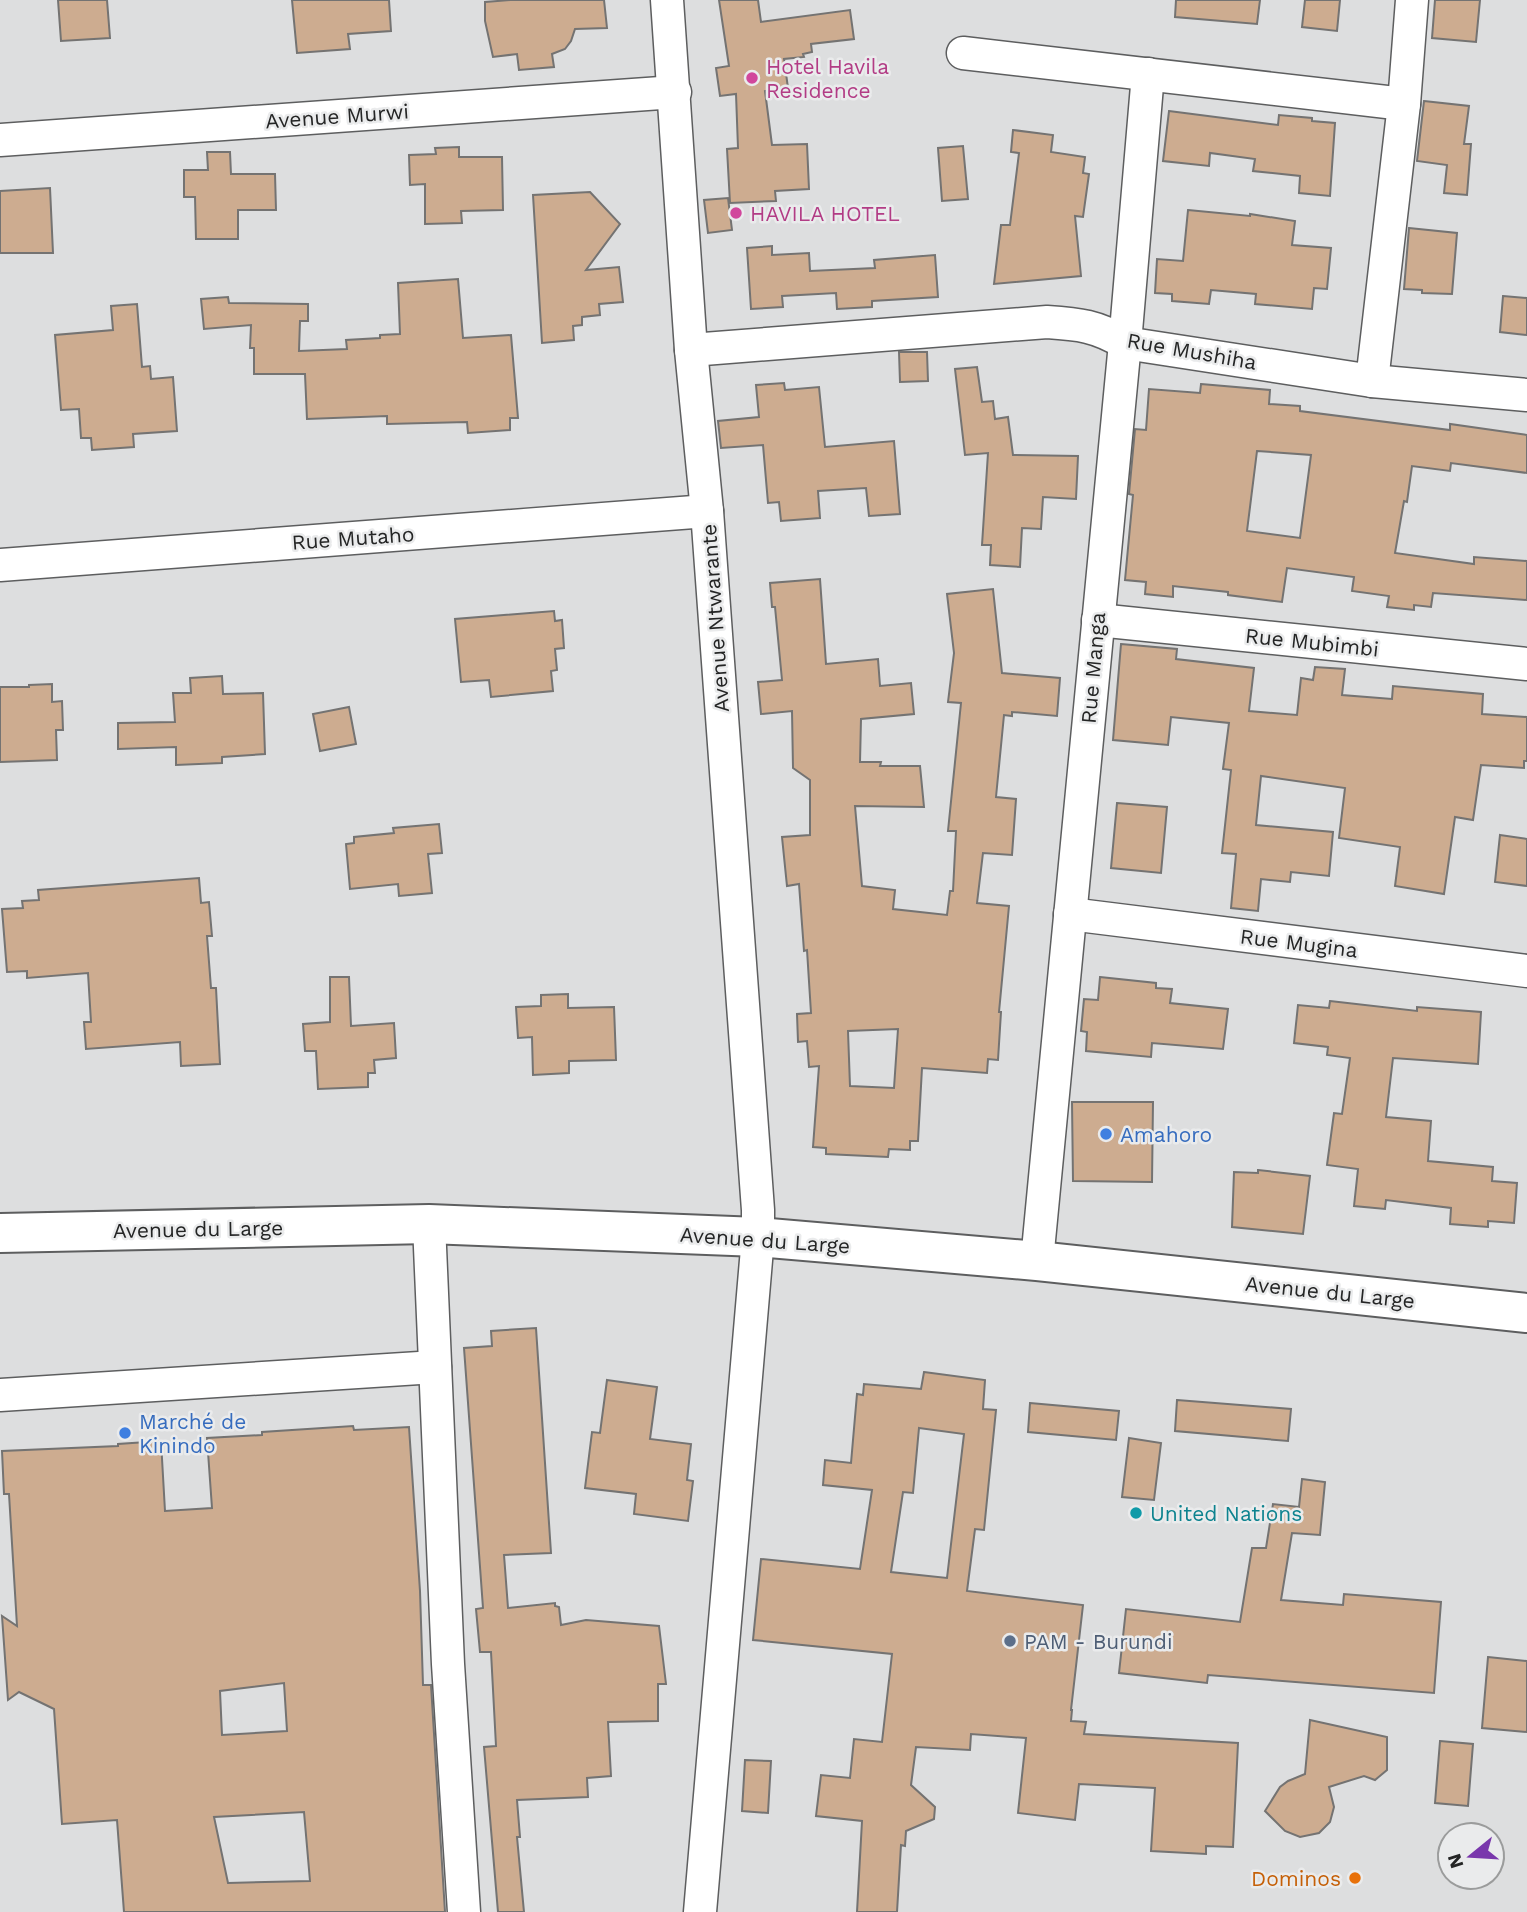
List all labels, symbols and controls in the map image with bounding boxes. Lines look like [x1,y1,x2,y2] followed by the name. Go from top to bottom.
[766,54,889,103] place label: Hotel Havila Residence
[744,70,760,86] marker: Hotel Havila Residence
[264,99,410,133] street label: Avenue Murwi
[750,201,900,226] place label: HAVILA HOTEL
[728,205,744,221] marker: HAVILA HOTEL
[1125,327,1259,375] street label: Rue Mushiha
[291,521,415,555] street label: Rue Mutaho
[696,523,734,713] street label: Avenue Ntwarante
[1076,611,1110,725] street label: Rue Manga
[1244,623,1380,661] street label: Rue Mubimbi
[1239,923,1359,963] street label: Rue Mugina
[1120,1122,1212,1147] place label: Amahoro
[1098,1126,1114,1142] marker: Amahoro
[113,1215,283,1243] street label: Avenue du Large
[679,1222,851,1258] street label: Avenue du Large
[1244,1271,1416,1313] street label: Avenue du Large
[139,1409,246,1458] place label: Marché de Kinindo
[117,1425,133,1441] marker: Marché de Kinindo
[1150,1501,1302,1526] place label: United Nations
[1128,1505,1144,1521] marker: United Nations
[1024,1629,1173,1654] place label: PAM - Burundi
[1002,1633,1018,1649] marker: PAM - Burundi
[1436,1821,1506,1891] north arrow
[1442,1851,1468,1871] text: N
[1251,1866,1341,1891] place label: Dominos
[1347,1870,1363,1886] marker: Dominos

